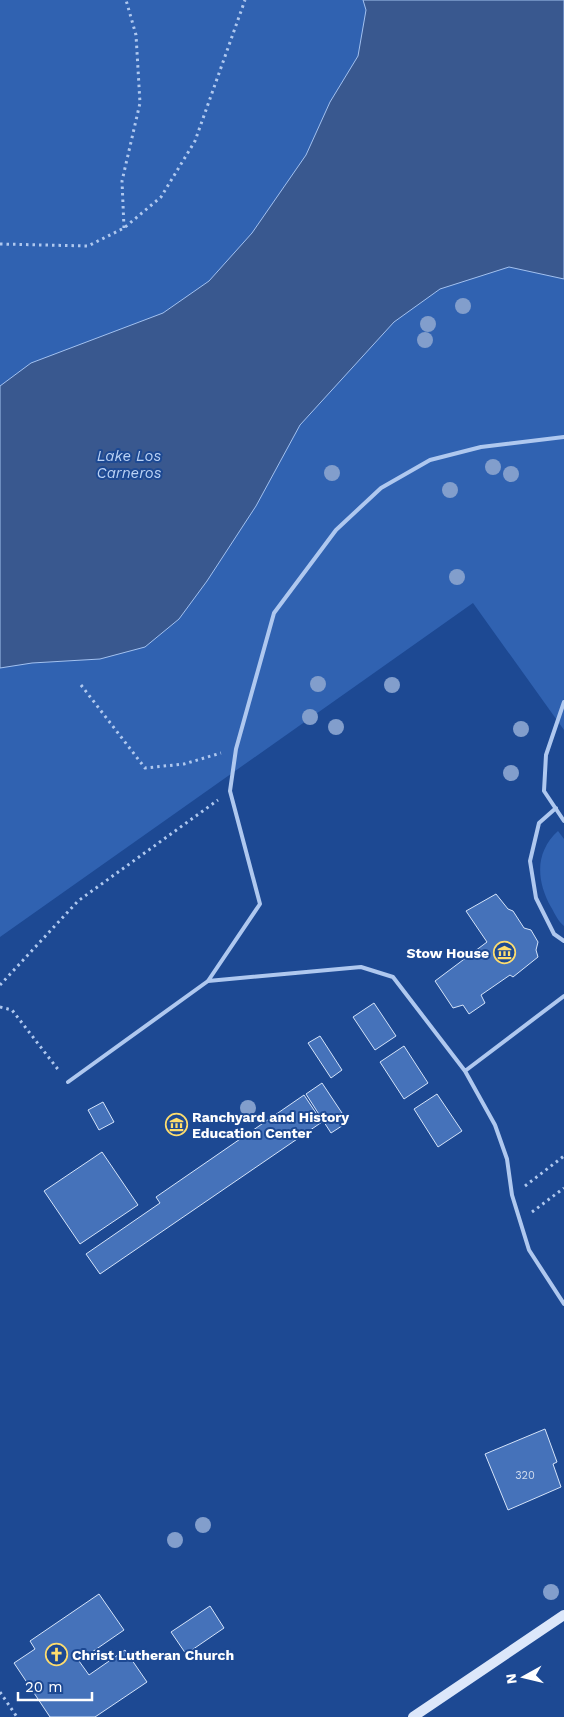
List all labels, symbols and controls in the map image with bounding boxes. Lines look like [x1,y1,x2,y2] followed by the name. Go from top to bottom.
[97,447,162,482] water label: Lake Los Carneros
[493,941,517,965] museum icon: Stow House
[406,945,489,961] place label: Stow House
[192,1109,349,1141] place label: Ranchyard and History Education Center
[164,1113,188,1137] museum icon: Ranchyard and History Education Center
[515,1469,535,1482] house number: 320
[44,1643,68,1667] church icon: Christ Lutheran Church
[72,1647,234,1663] place label: Christ Lutheran Church
[499,1652,549,1702] north arrow
[18,1670,91,1702] scale bar
[502,1673,520,1685] text: N
[25,1678,63,1696] text: 20 m

